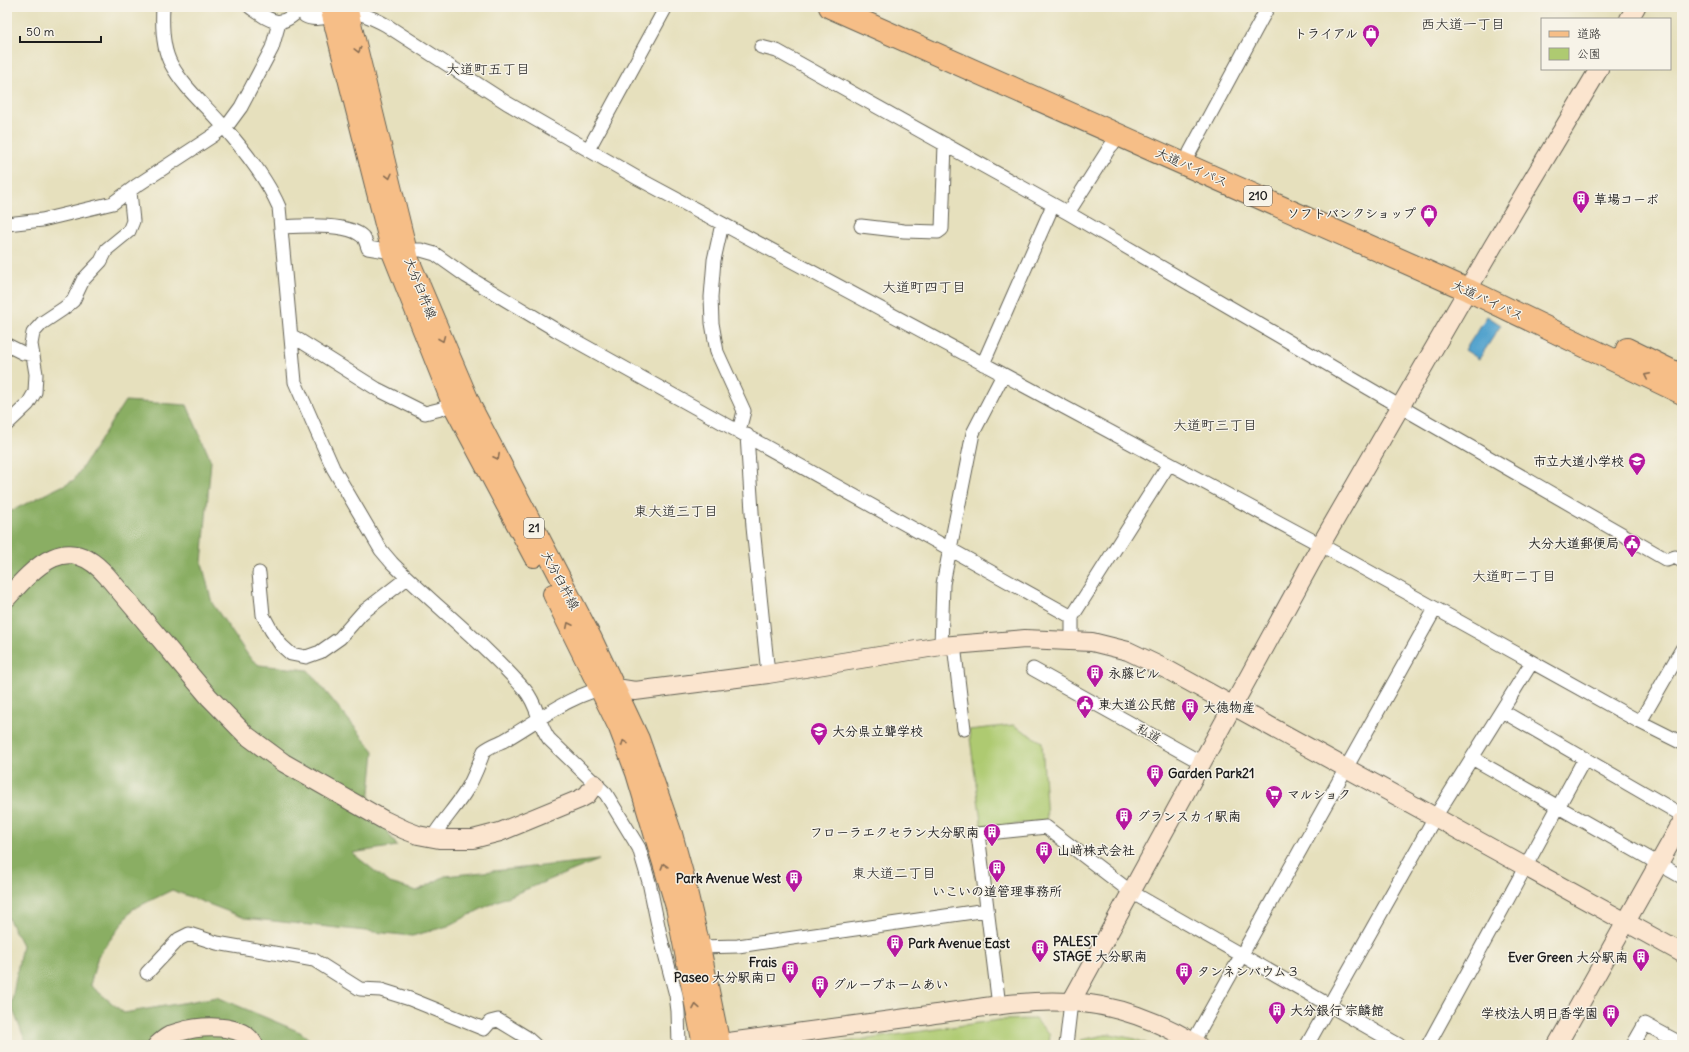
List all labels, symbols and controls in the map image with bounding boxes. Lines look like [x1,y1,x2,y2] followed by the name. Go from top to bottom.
[1421,15,1505,33] district label: 西大道一丁目
[20,18,101,44] scale bar
[1541,18,1671,70] legend
[1361,23,1381,48] shop icon: トライアル
[26,24,55,39] text: 50 m
[1294,25,1358,42] place label: トライアル
[1577,26,1601,41] text: 道路
[1577,46,1601,61] text: 公園
[353,47,361,53] one-way arrow
[446,60,530,78] district label: 大道町五丁目
[1153,144,1231,191] street label: 大道バイパス
[384,173,392,180] one-way arrow
[1244,186,1272,206] road number: 210
[1571,189,1591,214] building icon: 草場コーポ
[1594,191,1659,208] place label: 草場コーポ
[1419,203,1439,228] shop icon: ソフトバンクショップ
[1287,205,1416,222] place label: ソフトバンクショップ
[400,255,441,322] street label: 大分臼杵線
[1449,276,1527,325] street label: 大道バイパス
[882,278,966,296] district label: 大道町四丁目
[437,335,445,343] one-way arrow
[1644,373,1651,381] one-way arrow
[1173,416,1257,434] district label: 大道町三丁目
[1627,451,1647,476] school or university icon: 市立大道小学校
[493,453,500,460] one-way arrow
[1533,453,1624,470] place label: 市立大道小学校
[634,502,718,520] district label: 東大道三丁目
[524,518,544,538] road number: 21
[1622,533,1642,558] public building icon: 大分大道郵便局
[1528,535,1619,552] place label: 大分大道郵便局
[538,548,584,614] street label: 大分臼杵線
[1472,567,1556,585] district label: 大道町二丁目
[566,622,574,629] one-way arrow
[1085,663,1105,688] building icon: 永藤ビル
[1108,665,1160,682] place label: 永藤ビル
[1075,694,1095,719] public building icon: 東大道公民館
[1098,696,1176,713] place label: 東大道公民館
[1180,697,1200,722] building icon: 大徳物産
[1203,699,1255,716] place label: 大徳物産
[1133,720,1164,747] street label: 私道
[809,721,829,746] school or university icon: 大分県立聾学校
[832,723,923,740] place label: 大分県立聾学校
[621,739,629,746] one-way arrow
[1145,763,1165,788] building icon: Garden Park21
[1168,765,1254,782] place label: Garden Park21
[1264,784,1284,809] supermarket icon: マルショク
[1287,786,1351,803] place label: マルショク
[1114,806,1134,831] building icon: グランスカイ駅南
[1137,808,1241,825] place label: グランスカイ駅南
[982,822,1002,847] building icon: フローラエクセラン大分駅南
[810,824,979,841] place label: フローラエクセラン大分駅南
[1034,840,1054,865] building icon: 山﨑株式会社
[1057,842,1135,859] place label: 山﨑株式会社
[987,858,1007,883] building icon: いこいの道管理事務所
[661,863,669,869] one-way arrow
[852,864,936,882] district label: 東大道二丁目
[784,868,804,893] building icon: Park Avenue West
[676,870,782,887] place label: Park Avenue West
[932,883,1062,900] place label: いこいの道管理事務所
[885,933,905,958] building icon: Park Avenue East
[1053,933,1147,965] place label: PALEST STAGE 大分駅南
[908,935,1010,952] place label: Park Avenue East
[1030,938,1050,963] building icon: PALEST STAGE 大分駅南
[1631,947,1651,972] building icon: Ever Green 大分駅南
[1508,949,1628,966] place label: Ever Green 大分駅南
[674,954,777,986] place label: Frais Paseo 大分駅南口
[780,959,800,984] building icon: Frais Paseo 大分駅南口
[1174,961,1194,986] building icon: タンネンバウム３
[1197,963,1299,980] place label: タンネンバウム３
[810,974,830,999] building icon: グループホームあい
[833,976,948,993] place label: グループホームあい
[1267,1000,1287,1025] building icon: 大分銀行 宗麟館
[1290,1002,1384,1019] place label: 大分銀行 宗麟館
[1601,1003,1621,1028] building icon: 学校法人明日香学園
[692,1004,700,1010] one-way arrow
[1481,1005,1598,1022] place label: 学校法人明日香学園

